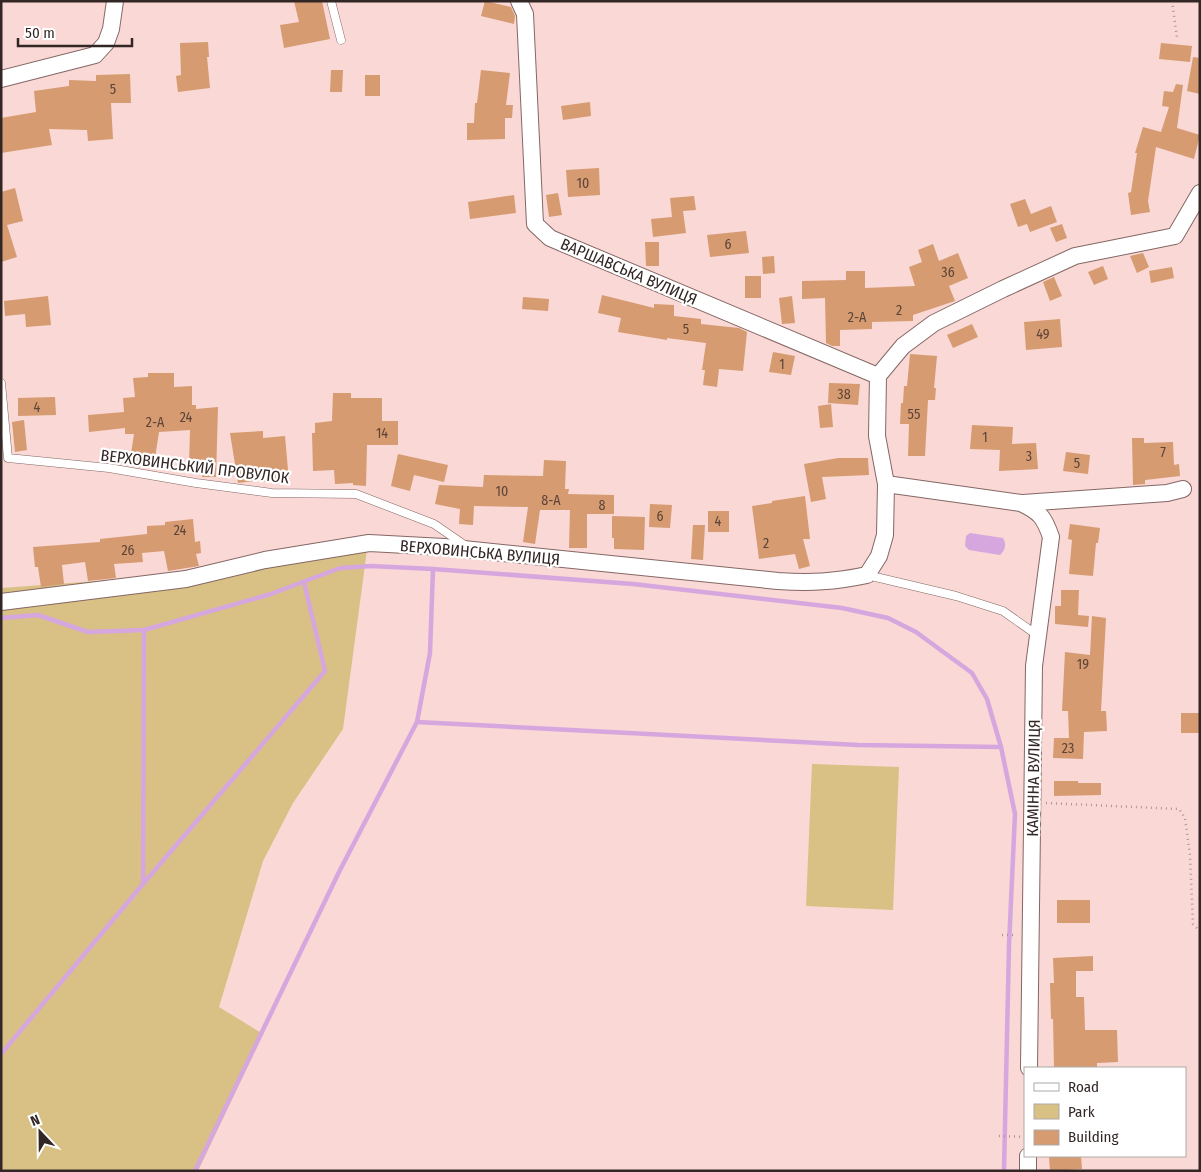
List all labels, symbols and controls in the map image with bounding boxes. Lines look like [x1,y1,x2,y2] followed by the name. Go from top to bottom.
[18,15,131,47] scale bar
[25,24,55,42] text: 50 m
[110,81,116,98] house number: 5
[577,175,589,192] house number: 10
[558,234,700,309] street label: ВАРШАВСЬКА ВУЛИЦЯ
[725,236,732,253] house number: 6
[941,264,955,281] house number: 36
[896,302,902,319] house number: 2
[848,309,867,326] house number: 2-А
[683,321,689,338] house number: 5
[1036,326,1050,343] house number: 49
[779,356,785,373] house number: 1
[837,386,851,403] house number: 38
[34,399,41,416] house number: 4
[908,406,920,423] house number: 55
[180,409,193,426] house number: 24
[146,414,165,431] house number: 2-А
[376,425,388,442] house number: 14
[982,429,988,446] house number: 1
[1160,444,1166,461] house number: 7
[100,445,291,488] street label: ВЕРХОВИНСЬКИЙ ПРОВУЛОК
[1026,448,1032,465] house number: 3
[1074,455,1080,472] house number: 5
[496,483,508,500] house number: 10
[541,492,561,509] house number: 8-А
[599,497,606,514] house number: 8
[657,508,664,525] house number: 6
[715,513,722,530] house number: 4
[174,522,187,539] house number: 24
[763,535,769,552] house number: 2
[399,536,561,569] street label: ВЕРХОВИНСЬКА ВУЛИЦЯ
[121,542,135,559] house number: 26
[1077,656,1089,673] house number: 19
[1023,719,1044,837] street label: КАМІННА ВУЛИЦЯ
[1062,740,1074,757] house number: 23
[1024,1067,1186,1157] legend
[1068,1078,1099,1096] text: Road
[1068,1103,1095,1121] text: Park
[15,1107,65,1157] north arrow
[28,1111,42,1130] text: N
[1068,1128,1119,1146] text: Building

